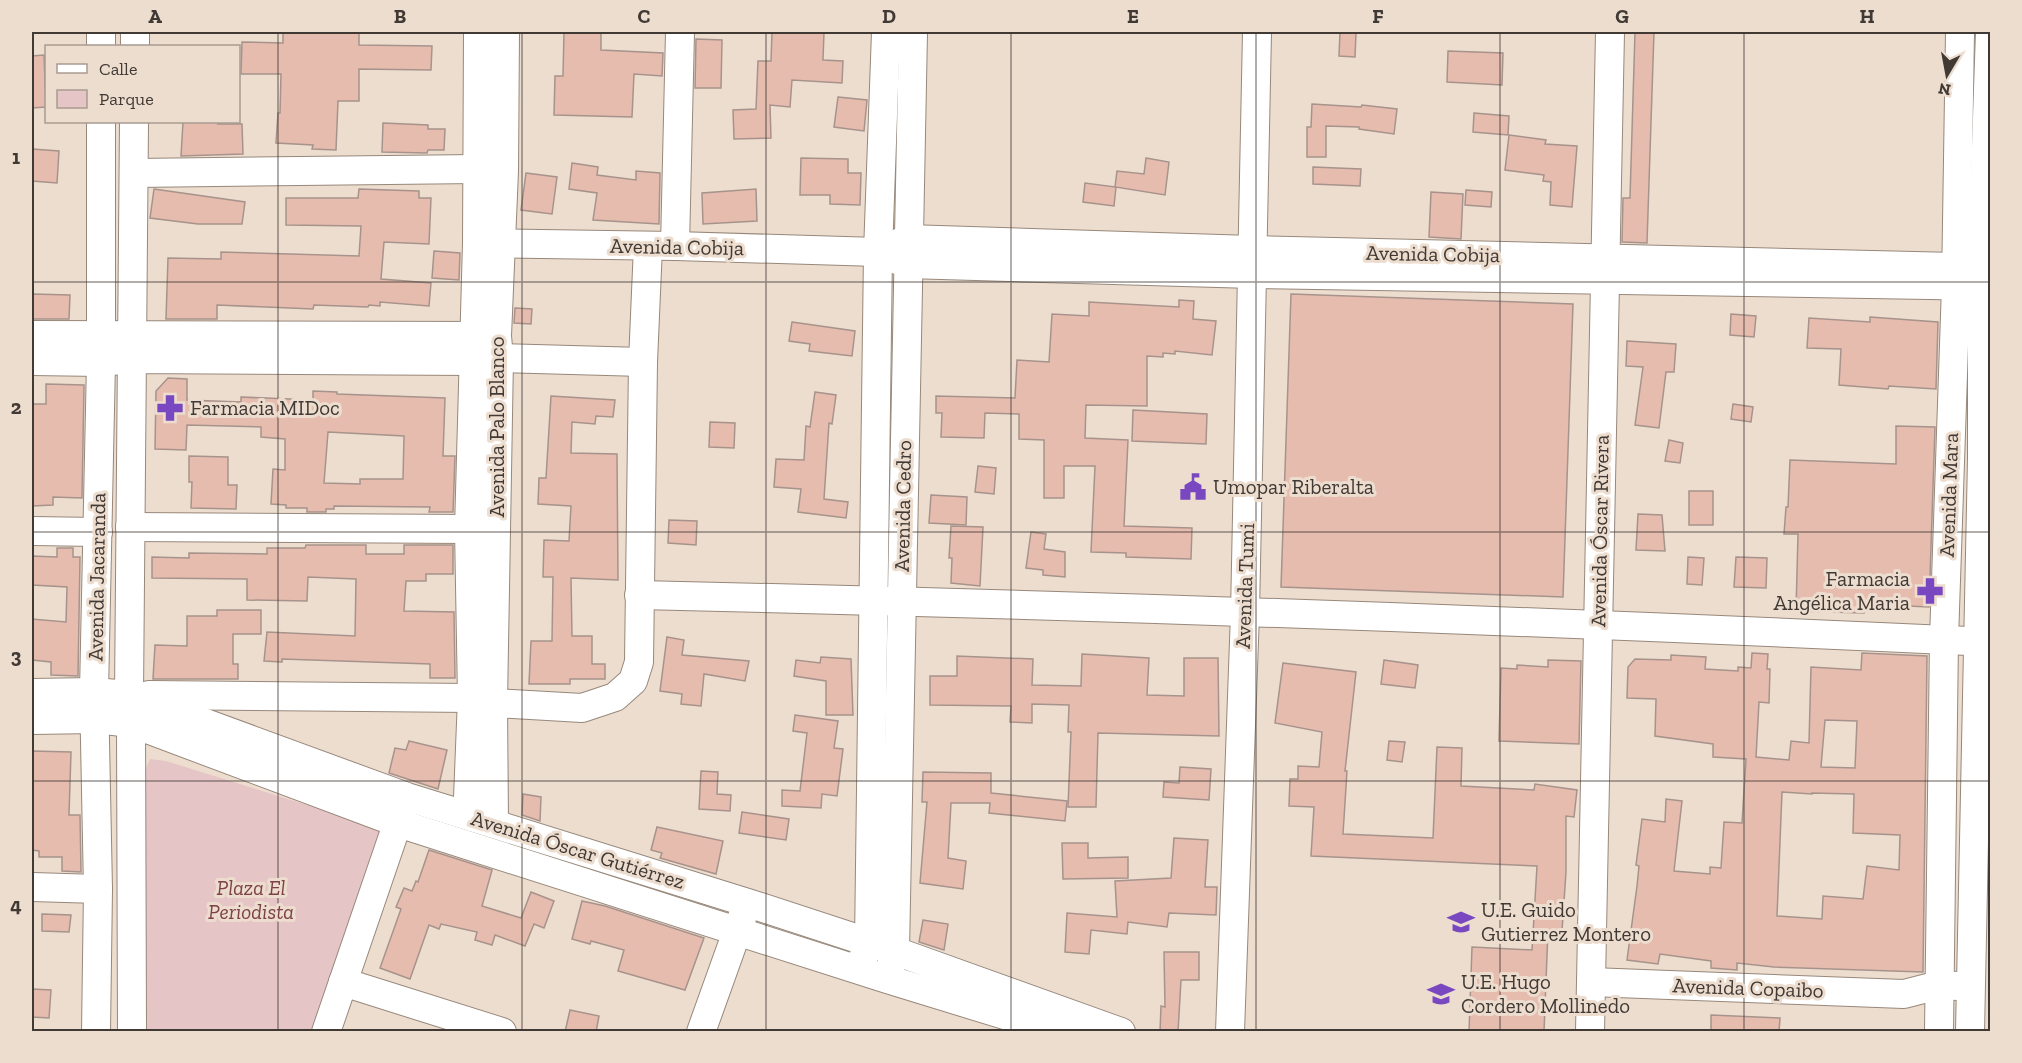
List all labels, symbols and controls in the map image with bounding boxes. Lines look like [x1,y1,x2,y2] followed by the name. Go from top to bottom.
[148,4,162,28] text: A
[394,4,406,28] text: B
[638,4,651,28] text: C
[882,4,896,28] text: D
[1127,4,1139,28] text: E
[1372,4,1384,28] text: F
[1615,4,1629,28] text: G
[1859,4,1875,28] text: H
[45,45,240,123] legend
[1917,45,1977,105] north arrow
[99,58,137,80] text: Calle
[1937,79,1952,100] text: N
[99,88,154,110] text: Parque
[12,145,20,169] text: 1
[610,233,744,261] street label: Avenida Cobija
[1366,240,1500,268] street label: Avenida Cobija
[484,336,509,518] street label: Avenida Palo Blanco
[155,393,185,423] pharmacy icon: Farmacia MIDoc
[11,395,22,419] text: 2
[190,395,340,420] place label: Farmacia MIDoc
[1934,432,1963,558] street label: Avenida Mara
[1585,435,1614,627] street label: Avenida Óscar Rivera
[889,440,916,572] street label: Avenida Cedro
[1178,472,1208,502] public building icon: Umopar Riberalta
[1213,474,1374,499] place label: Umopar Riberalta
[83,493,110,661] street label: Avenida Jacaranda
[1230,523,1259,649] street label: Avenida Tumi
[1774,566,1910,615] place label: Farmacia Angélica Maria
[1915,576,1945,606] pharmacy icon: Farmacia Angélica Maria
[11,644,22,668] text: 3
[468,805,688,894] street label: Avenida Óscar Gutiérrez
[208,875,294,924] park label: Plaza El Periodista
[10,893,22,917] text: 4
[1481,897,1651,946] place label: U.E. Guido Gutierrez Montero
[1446,907,1476,937] school or university icon: U.E. Guido Gutierrez Montero
[1461,969,1630,1018] place label: U.E. Hugo Cordero Mollinedo
[1672,972,1824,1003] street label: Avenida Copaibo
[1426,979,1456,1009] school or university icon: U.E. Hugo Cordero Mollinedo

